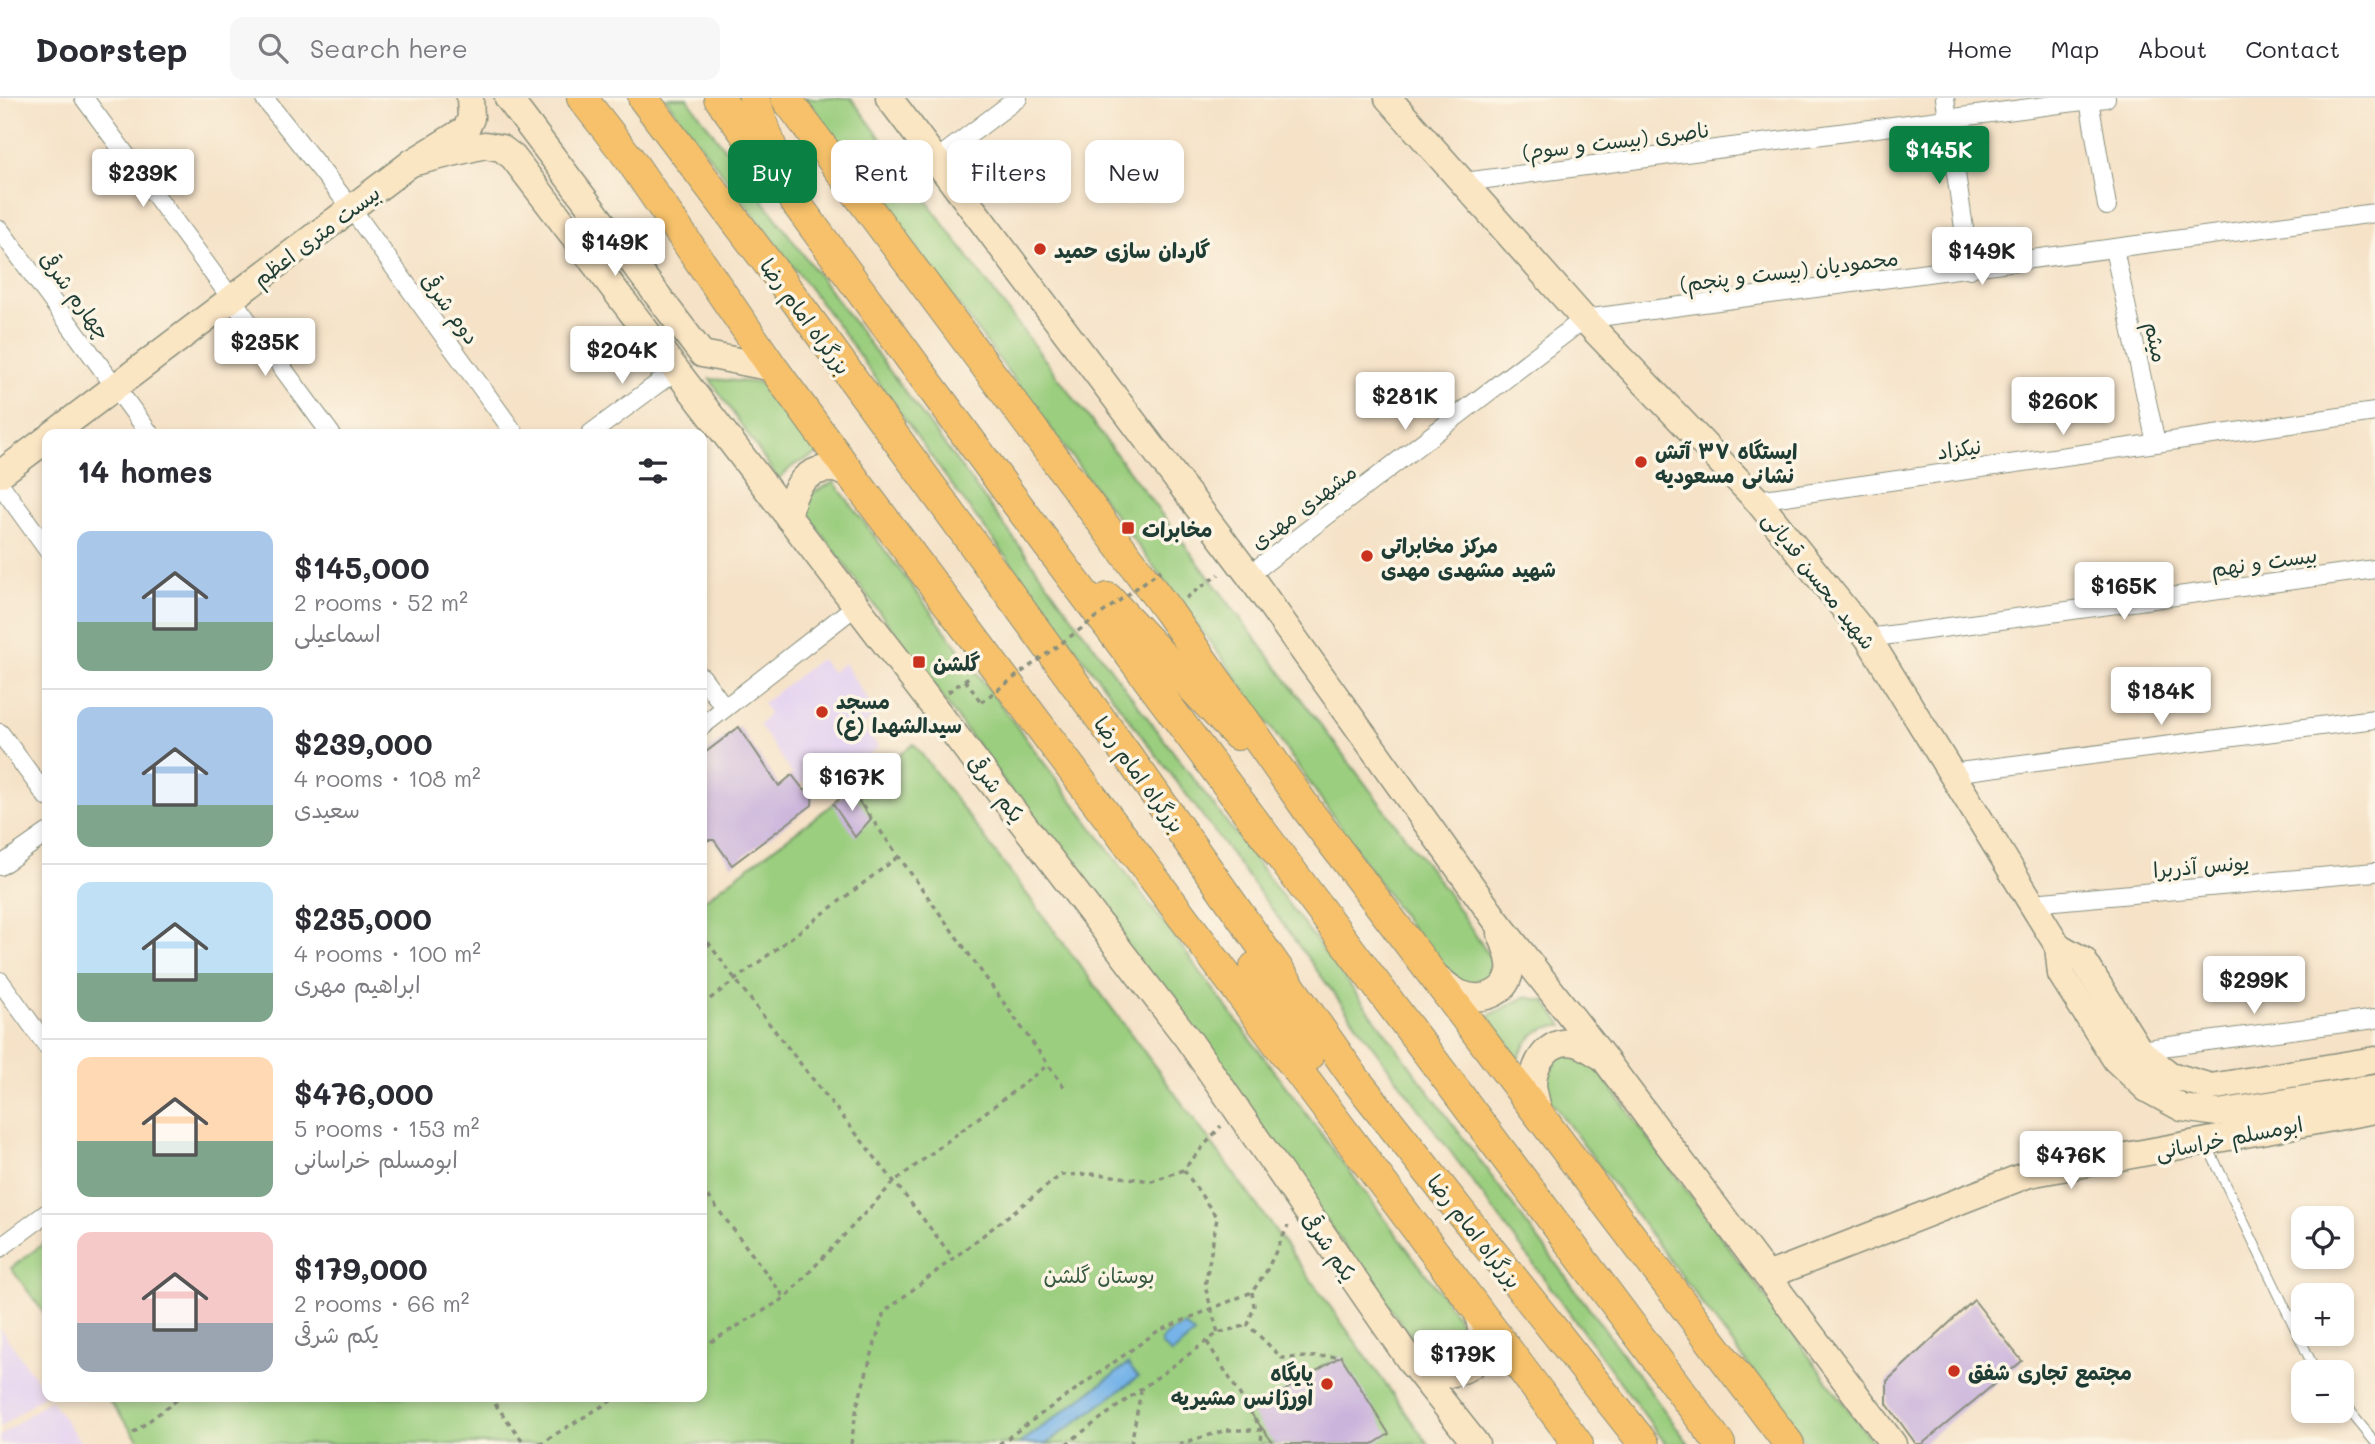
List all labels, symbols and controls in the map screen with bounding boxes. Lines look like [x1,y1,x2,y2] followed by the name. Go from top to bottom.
[230,17,720,80] search box
[35,27,188,70] text: Doorstep
[254,29,292,67] icon: search
[310,31,468,65] text: Search here
[1947,33,2012,64] text: Home
[2050,33,2099,64] text: Map
[2137,33,2207,64] text: About
[2245,33,2340,64] text: Contact
[1521,115,1712,169] street label: ناصری (بیست و سوم)
[1890,126,1988,186] pin: $145K
[1905,134,1973,164] text: $145K
[728,140,817,203] chip: Buy
[831,140,933,203] chip: Rent
[947,140,1071,203] chip: Filters
[1085,140,1184,203] chip: New
[94,150,192,209] pin: $239K
[108,157,178,187] text: $239K
[247,178,387,295] street label: بیست متری اعظم
[566,218,664,278] pin: $149K
[581,226,649,256] text: $149K
[1933,228,2031,287] pin: $149K
[1948,235,2016,265] text: $149K
[1054,236,1211,264] place label: گاردان سازی حمید
[1032,241,1048,257] marker: گاردان سازی حمید
[1678,243,1900,301] street label: محمودیان (بیست و پنجم)
[31,245,117,347] street label: چهارم شرقی
[751,253,857,382] street label: بزرگراه امام رضا
[413,267,486,352] street label: دوم شرقی
[216,318,314,378] pin: $235K
[2136,319,2174,366] street label: میثم
[230,326,300,356] text: $235K
[573,327,671,386] pin: $204K
[586,334,658,364] text: $204K
[1356,372,1454,432] pin: $281K
[2014,378,2112,437] pin: $260K
[1372,380,1438,410] text: $281K
[2028,385,2098,415] text: $260K
[1935,432,1983,464] street label: نیکزاد
[1655,437,1798,490] place label: ایستگاه ۳۷ آتش نشانی مسعودیه
[77,451,213,491] text: 14 homes
[634,452,672,490] icon: filters
[1633,454,1649,470] marker: ایستگاه ۳۷ آتش نشانی مسعودیه
[1245,457,1361,555] street label: مشهدی مهدی
[1756,506,1882,656] street label: شهید محسن قدیانی
[1142,515,1213,543] place label: مخابرات
[1120,520,1136,536] marker: مخابرات
[1381,531,1556,583] place label: مرکز مخابراتی شهید مشهدی مهدی
[2209,540,2319,586] street label: بیست و نهم
[294,547,429,587] text: $145,000
[1359,548,1375,564] marker: مرکز مخابراتی شهید مشهدی مهدی
[133,559,217,643] icon: home
[2075,562,2173,622] pin: $165K
[2091,570,2157,600] text: $165K
[294,587,468,617] text: 2 rooms · 52 m²
[294,618,381,648] text: اسماعیلی
[933,649,981,676] place label: گلشن
[911,654,927,670] marker: گلشن
[2112,668,2210,727] pin: $184K
[2127,675,2195,705] text: $184K
[836,687,962,741] place label: مسجد سیدالشهدا (ع)
[814,704,830,720] marker: مسجد سیدالشهدا (ع)
[1085,711,1191,840] street label: بزرگراه امام رضا
[294,723,432,763] text: $239,000
[133,735,217,819] icon: home
[960,749,1031,830] street label: یکم شرقی
[803,754,901,813] pin: $167K
[819,761,885,791] text: $167K
[294,763,481,793] text: 4 rooms · 108 m²
[294,794,360,824] text: سعیدی
[2152,847,2250,884] street label: یونس آذربرا
[294,898,432,938] text: $235,000
[133,910,217,994] icon: home
[294,938,481,968] text: 4 rooms · 100 m²
[2205,956,2303,1016] pin: $299K
[2219,964,2289,994] text: $299K
[294,969,421,999] text: ابراهیم مهری
[294,1073,434,1113] text: $476,000
[133,1085,217,1169] icon: home
[2153,1109,2306,1168] street label: ابومسلم خراسانی
[294,1113,479,1143] text: 5 rooms · 153 m²
[2022,1132,2120,1191] pin: $476K
[2036,1139,2106,1169] text: $476K
[294,1144,458,1174] text: ابومسلم خراسانی
[1419,1169,1528,1296] street label: بزرگراه امام رضا
[1294,1206,1363,1288] street label: یکم شرقی
[2291,1206,2354,1423] map controls
[2291,1206,2354,1269] button: locate
[294,1248,428,1288] text: $179,000
[133,1260,217,1344] icon: home
[1043,1261,1155,1289] park label: بوستان گلشن
[2291,1283,2354,1346] button: +
[294,1288,469,1318] text: 2 rooms · 66 m²
[294,1319,379,1349] text: یکم شرقی
[1414,1330,1512,1390] pin: $179K
[1430,1338,1496,1368] text: $179K
[1968,1358,2132,1388] place label: مجتمع تجاری شفق
[1171,1359,1313,1411] place label: پایگاه اورژانس مشیریه
[2291,1360,2354,1423] button: −
[1946,1363,1962,1379] marker: مجتمع تجاری شفق
[1319,1376,1335,1392] marker: پایگاه اورژانس مشیریه

